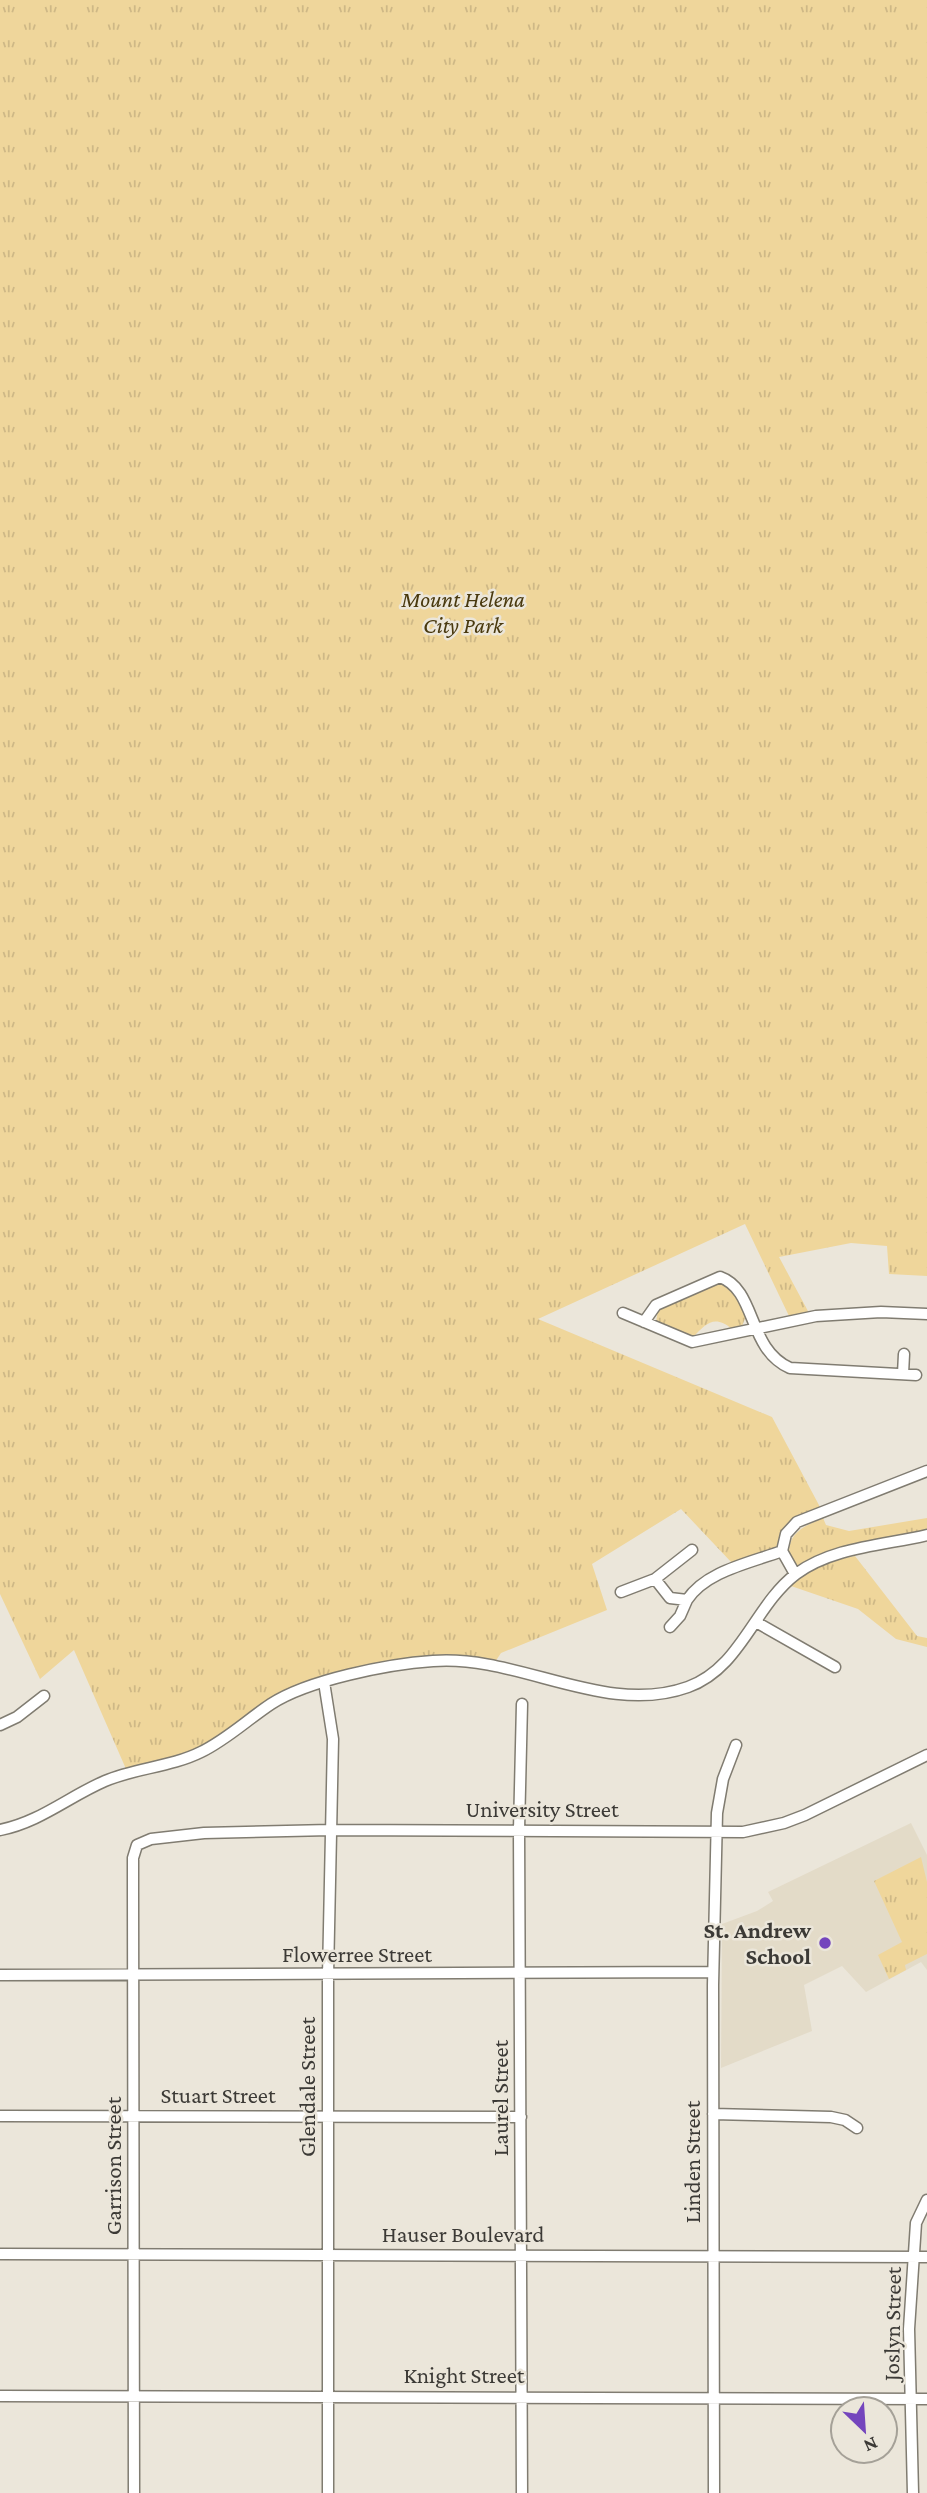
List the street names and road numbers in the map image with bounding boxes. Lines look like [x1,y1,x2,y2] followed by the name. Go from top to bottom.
[465,1796,619,1822] street label: University Street
[282,1941,432,1967] street label: Flowerree Street
[294,2017,320,2157] street label: Glendale Street
[487,2039,513,2156] street label: Laurel Street
[160,2082,276,2108] street label: Stuart Street
[100,2096,126,2235] street label: Garrison Street
[679,2100,705,2223] street label: Linden Street
[382,2221,544,2247] street label: Hauser Boulevard
[878,2266,906,2383] street label: Joslyn Street
[404,2362,525,2388] street label: Knight Street

